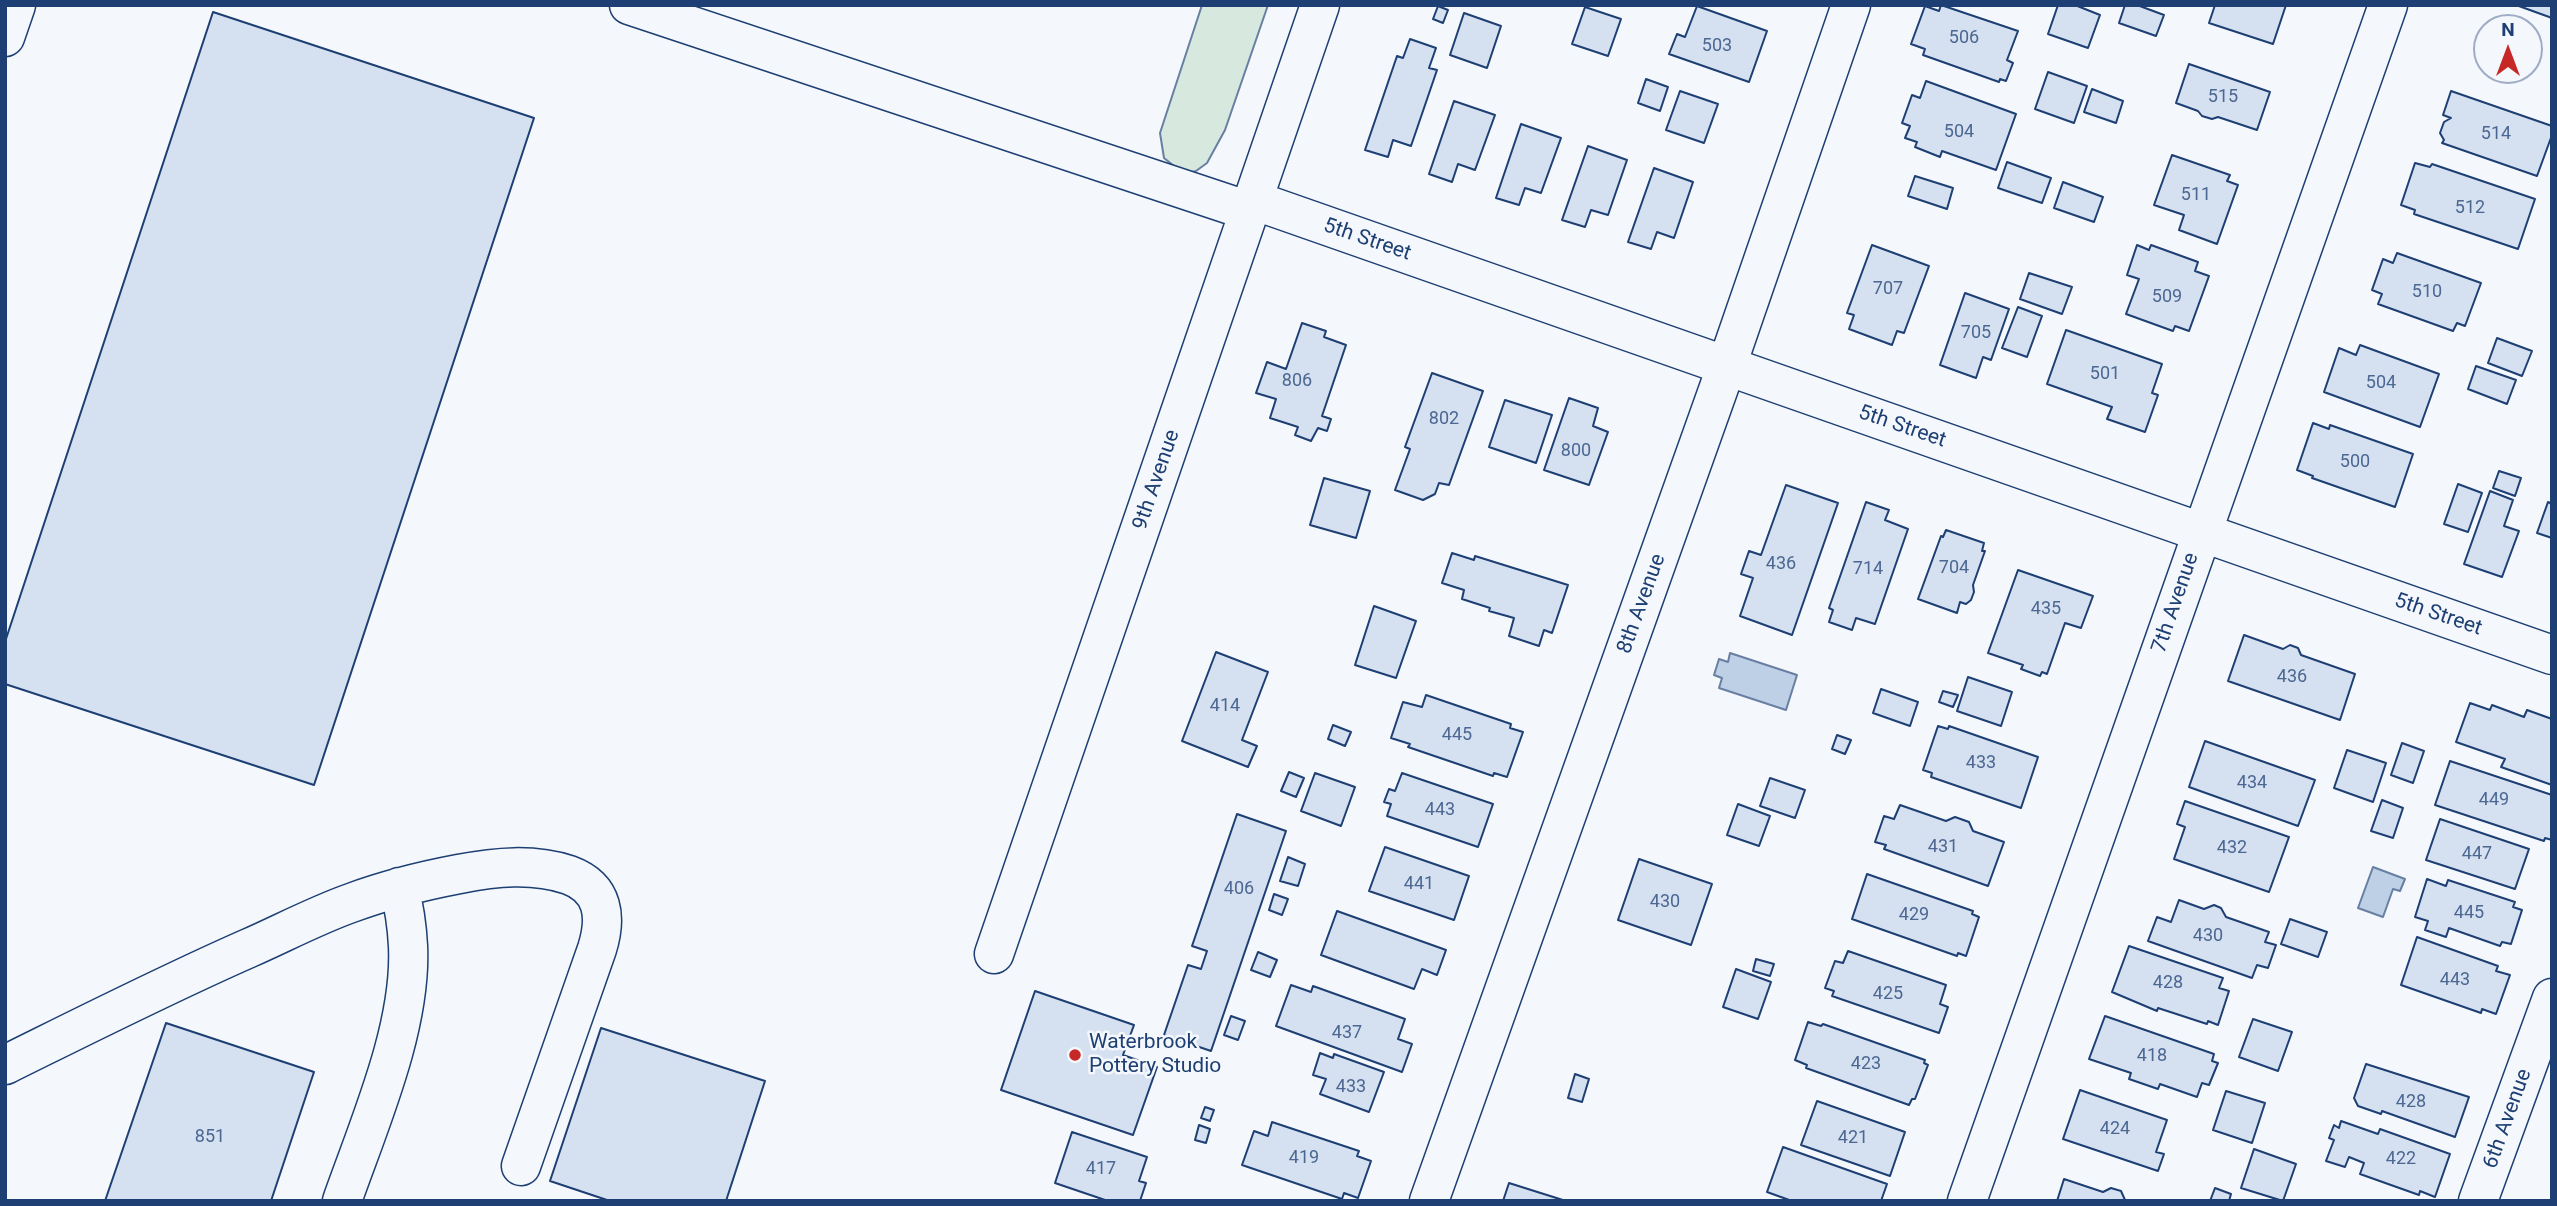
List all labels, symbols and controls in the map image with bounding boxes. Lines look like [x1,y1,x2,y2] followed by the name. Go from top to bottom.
[2473,14,2543,84] north arrow
[2501,18,2515,41] text: N
[1949,27,1979,49] house number: 506
[1702,35,1732,57] house number: 503
[2208,86,2238,108] house number: 515
[1944,121,1974,143] house number: 504
[2481,123,2511,145] house number: 514
[2181,184,2211,206] house number: 511
[2455,197,2485,219] house number: 512
[1320,213,1414,267] street label: 5th Street
[1873,278,1903,300] house number: 707
[2412,281,2442,303] house number: 510
[2152,286,2182,308] house number: 509
[1961,322,1991,344] house number: 705
[2090,363,2120,385] house number: 501
[1282,370,1312,392] house number: 806
[2366,372,2396,394] house number: 504
[1855,400,1949,454] street label: 5th Street
[1429,408,1459,430] house number: 802
[1128,427,1186,533] street label: 9th Avenue
[1561,440,1591,462] house number: 800
[2340,451,2370,473] house number: 500
[2147,550,2205,656] street label: 7th Avenue
[1612,551,1672,657] street label: 8th Avenue
[1766,553,1796,575] house number: 436
[1939,557,1969,579] house number: 704
[1853,558,1883,580] house number: 714
[2391,588,2485,642] street label: 5th Street
[2031,598,2061,620] house number: 435
[2277,666,2307,688] house number: 436
[1210,695,1240,717] house number: 414
[1442,724,1472,746] house number: 445
[1966,752,1996,774] house number: 433
[2237,772,2267,794] house number: 434
[2479,789,2509,811] house number: 449
[1425,799,1455,821] house number: 443
[1928,836,1958,858] house number: 431
[2217,837,2247,859] house number: 432
[2462,843,2492,865] house number: 447
[1404,873,1434,895] house number: 441
[1224,878,1254,900] house number: 406
[1650,891,1680,913] house number: 430
[2454,902,2484,924] house number: 445
[1899,904,1929,926] house number: 429
[2193,925,2223,947] house number: 430
[2440,969,2470,991] house number: 443
[2153,972,2183,994] house number: 428
[1873,983,1903,1005] house number: 425
[1332,1022,1362,1044] house number: 437
[1089,1030,1221,1080] place label: Waterbrook Pottery Studio
[2137,1045,2167,1067] house number: 418
[1067,1047,1083,1063] marker: Waterbrook Pottery Studio
[1851,1053,1881,1075] house number: 423
[2478,1066,2538,1172] street label: 6th Avenue
[1336,1076,1366,1098] house number: 433
[2396,1091,2426,1113] house number: 428
[2100,1118,2130,1140] house number: 424
[195,1126,225,1148] house number: 851
[1838,1127,1868,1149] house number: 421
[1289,1147,1319,1169] house number: 419
[2386,1148,2416,1170] house number: 422
[1086,1158,1116,1180] house number: 417

